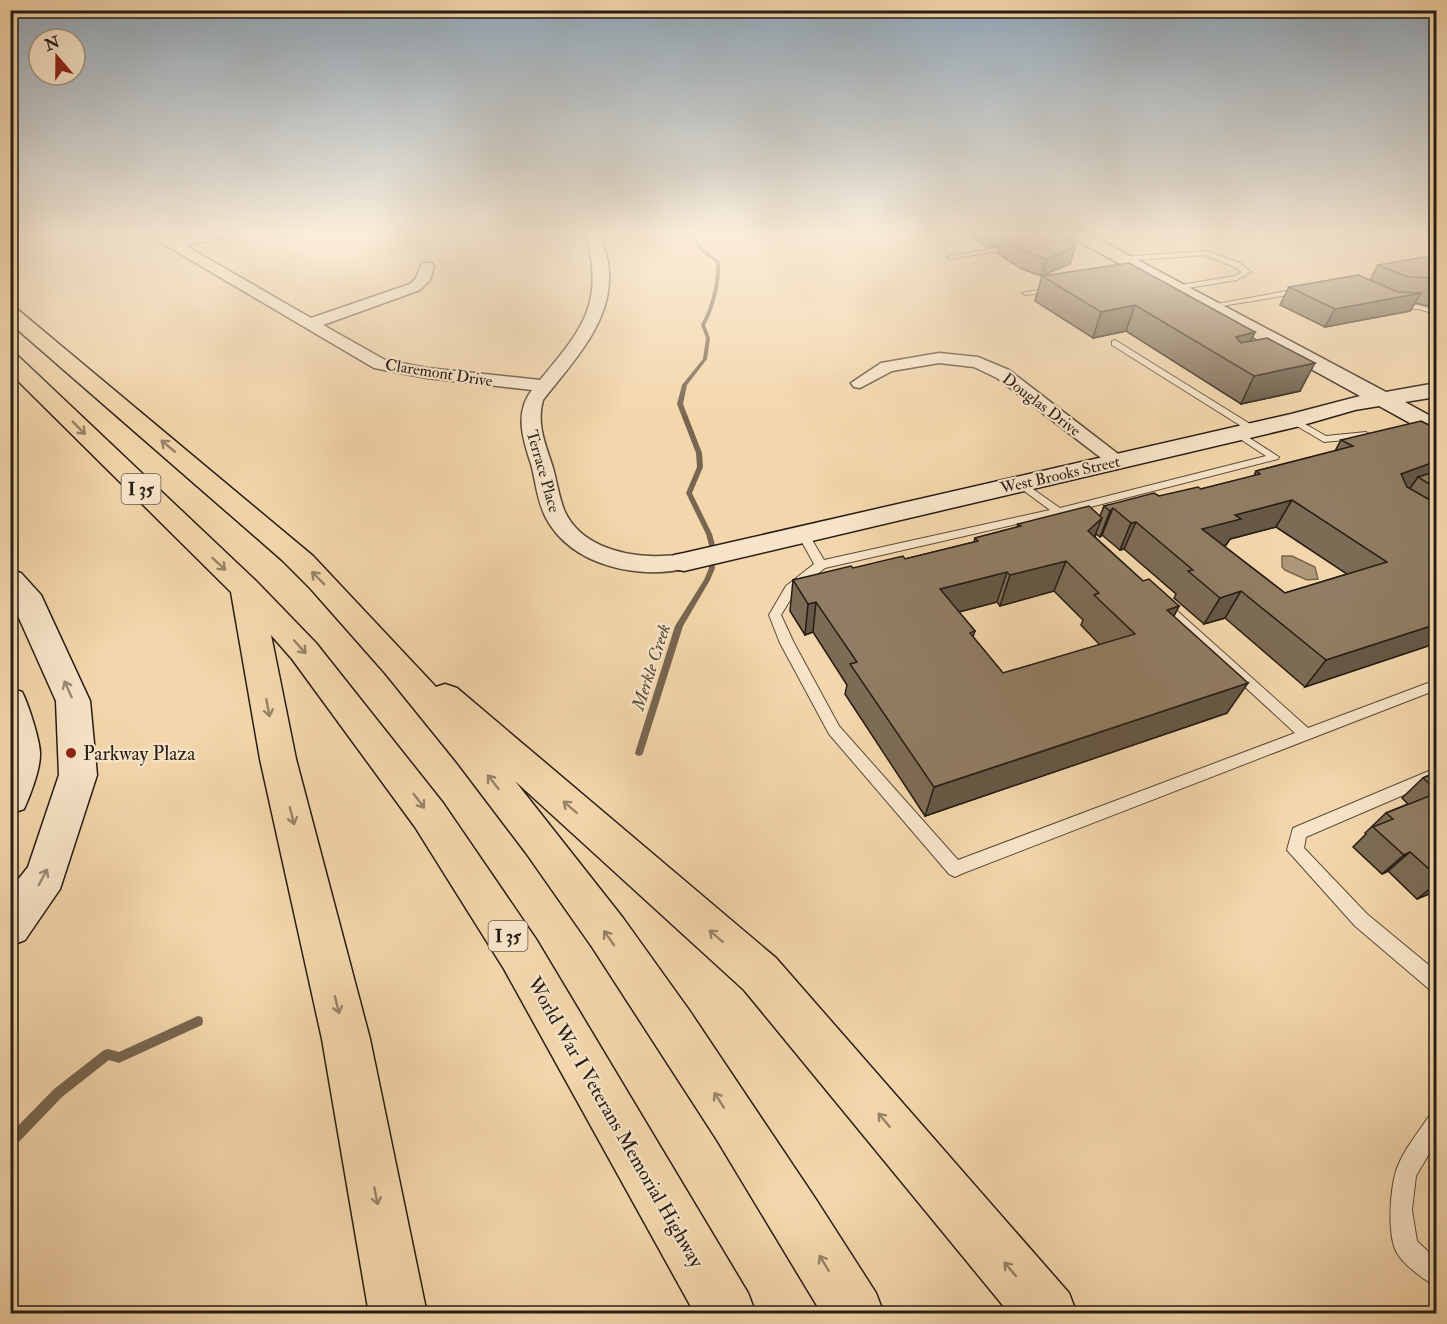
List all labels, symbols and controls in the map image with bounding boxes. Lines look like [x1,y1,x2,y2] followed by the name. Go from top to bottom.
[27,27,87,87] north arrow
[41,32,63,56] text: N
[384,355,494,391] street label: Claremont Drive
[998,369,1085,441] street label: Douglas Drive
[72,420,86,435] one-way arrow
[522,428,564,515] street label: Terrace Place
[161,439,176,453] one-way arrow
[997,451,1122,499] street label: West Brooks Street
[122,474,160,504] road number: I 35
[211,557,226,571] one-way arrow
[310,571,325,586] one-way arrow
[626,621,676,714] water label: Merkle Creek
[293,639,307,654] one-way arrow
[61,681,73,699] one-way arrow
[263,698,274,718] one-way arrow
[83,741,196,766] place label: Parkway Plaza
[64,746,78,760] marker: Parkway Plaza
[486,774,499,790] one-way arrow
[413,793,425,809] one-way arrow
[563,800,578,814] one-way arrow
[286,806,298,825] one-way arrow
[37,869,49,886] one-way arrow
[488,921,528,951] road number: I 35
[709,929,724,943] one-way arrow
[603,931,615,947] one-way arrow
[521,971,710,1273] street label: World War I Veterans Memorial Highway
[332,995,344,1014] one-way arrow
[712,1091,725,1108] one-way arrow
[877,1113,891,1128] one-way arrow
[371,1186,382,1206] one-way arrow
[818,1255,830,1272] one-way arrow
[1003,1262,1017,1277] one-way arrow

